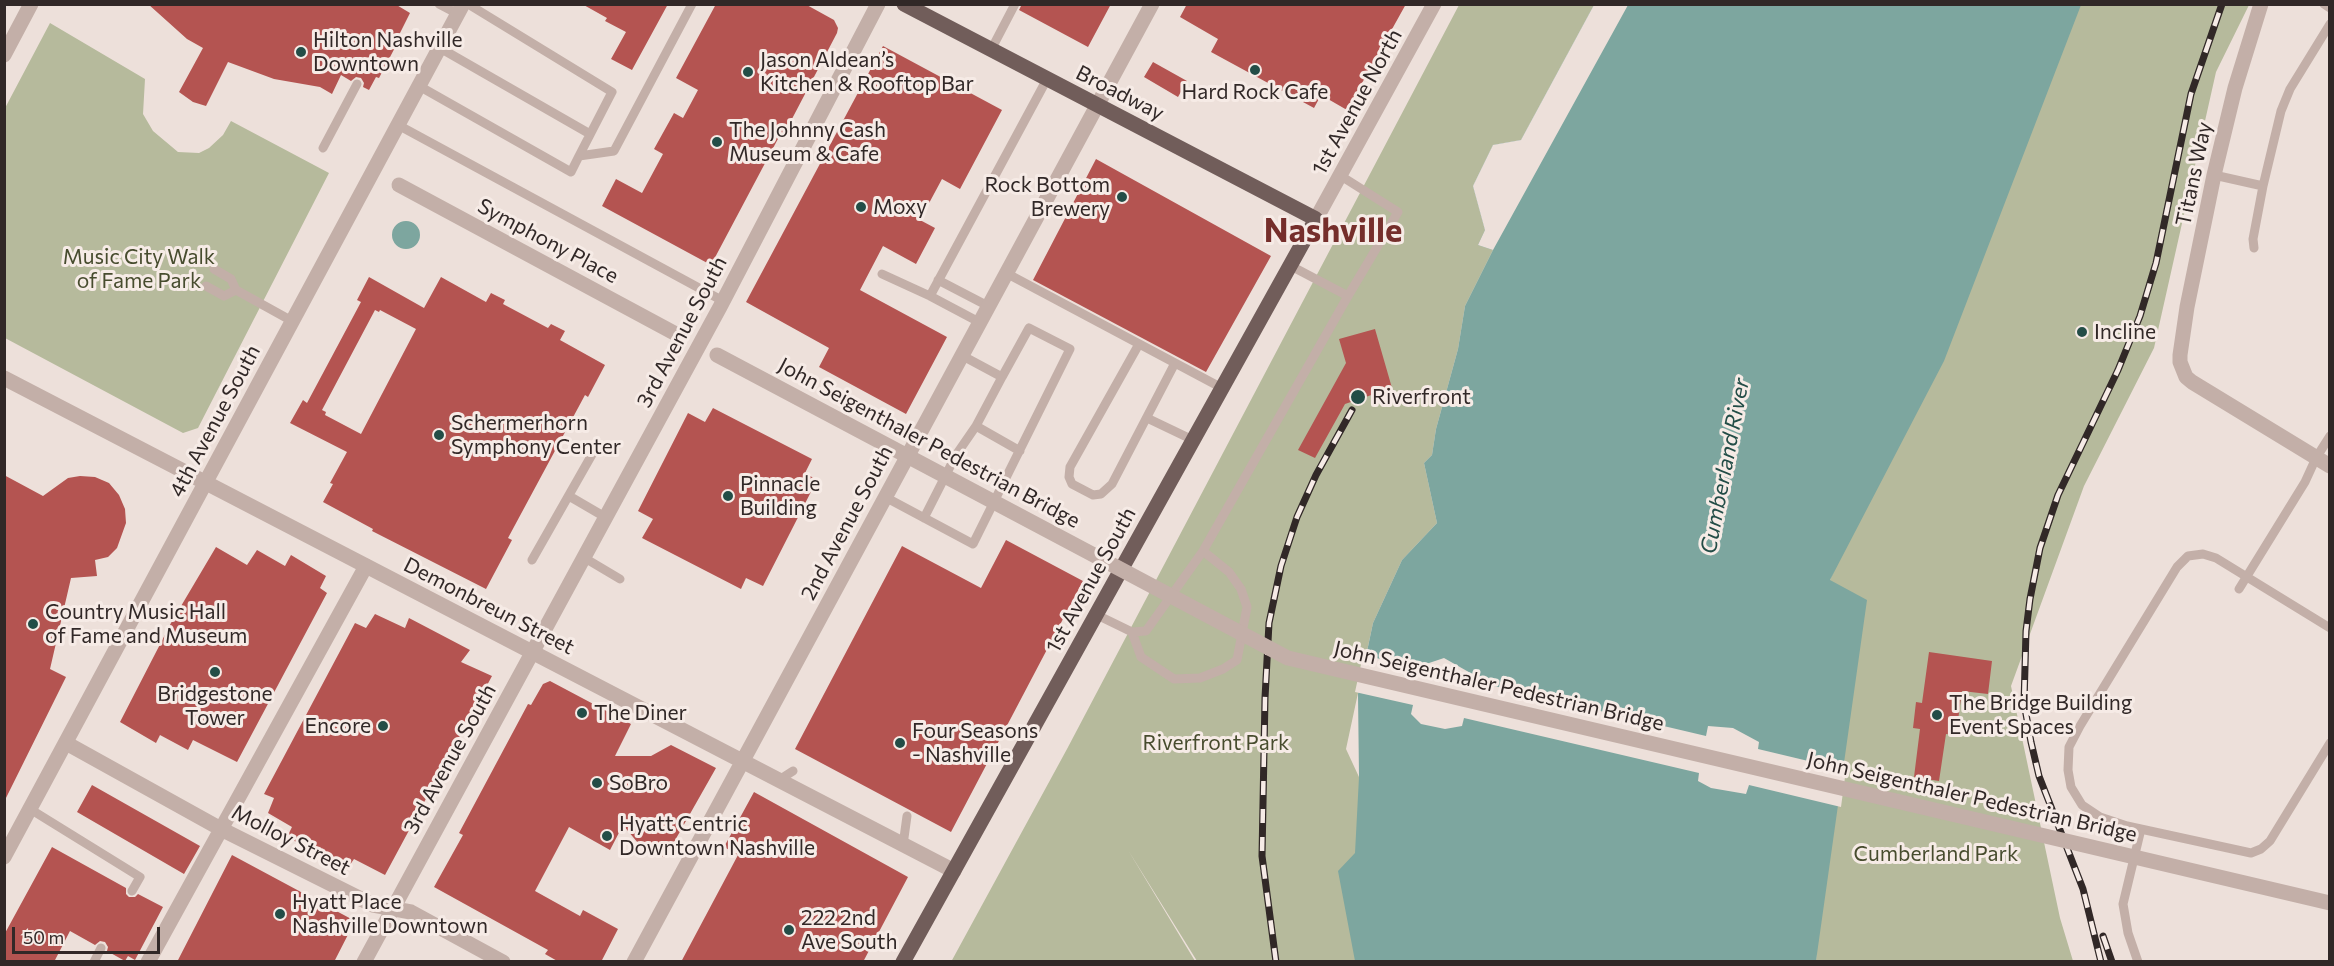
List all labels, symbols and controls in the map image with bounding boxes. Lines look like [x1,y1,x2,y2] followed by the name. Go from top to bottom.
[1307,25,1407,179] street label: 1st Avenue North
[313,27,463,77] place label: Hilton Nashville Downtown
[294,45,308,59] marker: Hilton Nashville Downtown
[760,47,974,97] place label: Jason Aldean’s Kitchen & Rooftop Bar
[1072,60,1168,126] street label: Broadway
[1248,63,1262,77] marker: Hard Rock Cafe
[741,65,755,79] marker: Jason Aldean’s Kitchen & Rooftop Bar
[1182,79,1328,105] place label: Hard Rock Cafe
[729,117,886,167] place label: The Johnny Cash Museum & Cafe
[2171,120,2217,228] street label: Titans Way
[710,135,724,149] marker: The Johnny Cash Museum & Cafe
[984,172,1110,222] place label: Rock Bottom Brewery
[1115,190,1129,204] marker: Rock Bottom Brewery
[473,193,623,289] street label: Symphony Place
[873,194,927,220] place label: Moxy
[854,200,868,214] marker: Moxy
[1264,211,1402,251] district label: Nashville
[63,244,215,294] park label: Music City Walk of Fame Park
[632,252,732,412] street label: 3rd Avenue South
[2094,319,2156,345] place label: Incline
[2075,325,2089,339] marker: Incline
[164,341,266,501] street label: 4th Avenue South
[774,353,1084,533] street label: John Seigenthaler Pedestrian Bridge
[1695,376,1755,556] water label: Cumberland River
[1372,384,1471,410] place label: Riverfront
[1349,388,1367,406] marker: Riverfront
[451,410,621,460] place label: Schermerhorn Symphony Center
[432,428,446,442] marker: Schermerhorn Symphony Center
[796,442,898,604] street label: 2nd Avenue South
[740,471,820,521] place label: Pinnacle Building
[721,489,735,503] marker: Pinnacle Building
[1041,503,1141,657] street label: 1st Avenue South
[399,552,579,660] street label: Demonbreun Street
[45,599,247,649] place label: Country Music Hall of Fame and Museum
[26,617,40,631] marker: Country Music Hall of Fame and Museum
[1331,636,1667,736] street label: John Seigenthaler Pedestrian Bridge
[208,665,222,679] marker: Bridgestone Tower
[398,680,502,838] street label: 3rd Avenue South
[157,681,273,731] place label: Bridgestone Tower
[1949,690,2132,740] place label: The Bridge Building Event Spaces
[594,700,687,726] place label: The Diner
[575,706,589,720] marker: The Diner
[1930,708,1944,722] marker: The Bridge Building Event Spaces
[304,713,371,739] place label: Encore
[912,718,1038,768] place label: Four Seasons - Nashville
[376,719,390,733] marker: Encore
[1143,730,1289,756] park label: Riverfront Park
[893,736,907,750] marker: Four Seasons - Nashville
[1804,747,2140,847] street label: John Seigenthaler Pedestrian Bridge
[609,770,668,796] place label: SoBro
[590,776,604,790] marker: SoBro
[228,799,354,881] street label: Molloy Street
[619,811,815,861] place label: Hyatt Centric Downtown Nashville
[600,829,614,843] marker: Hyatt Centric Downtown Nashville
[1854,841,2018,867] park label: Cumberland Park
[292,889,488,939] place label: Hyatt Place Nashville Downtown
[801,905,897,955] place label: 222 2nd Ave South
[273,907,287,921] marker: Hyatt Place Nashville Downtown
[15,915,164,953] scale bar
[782,923,796,937] marker: 222 2nd Ave South
[23,926,64,948] text: 50 m

